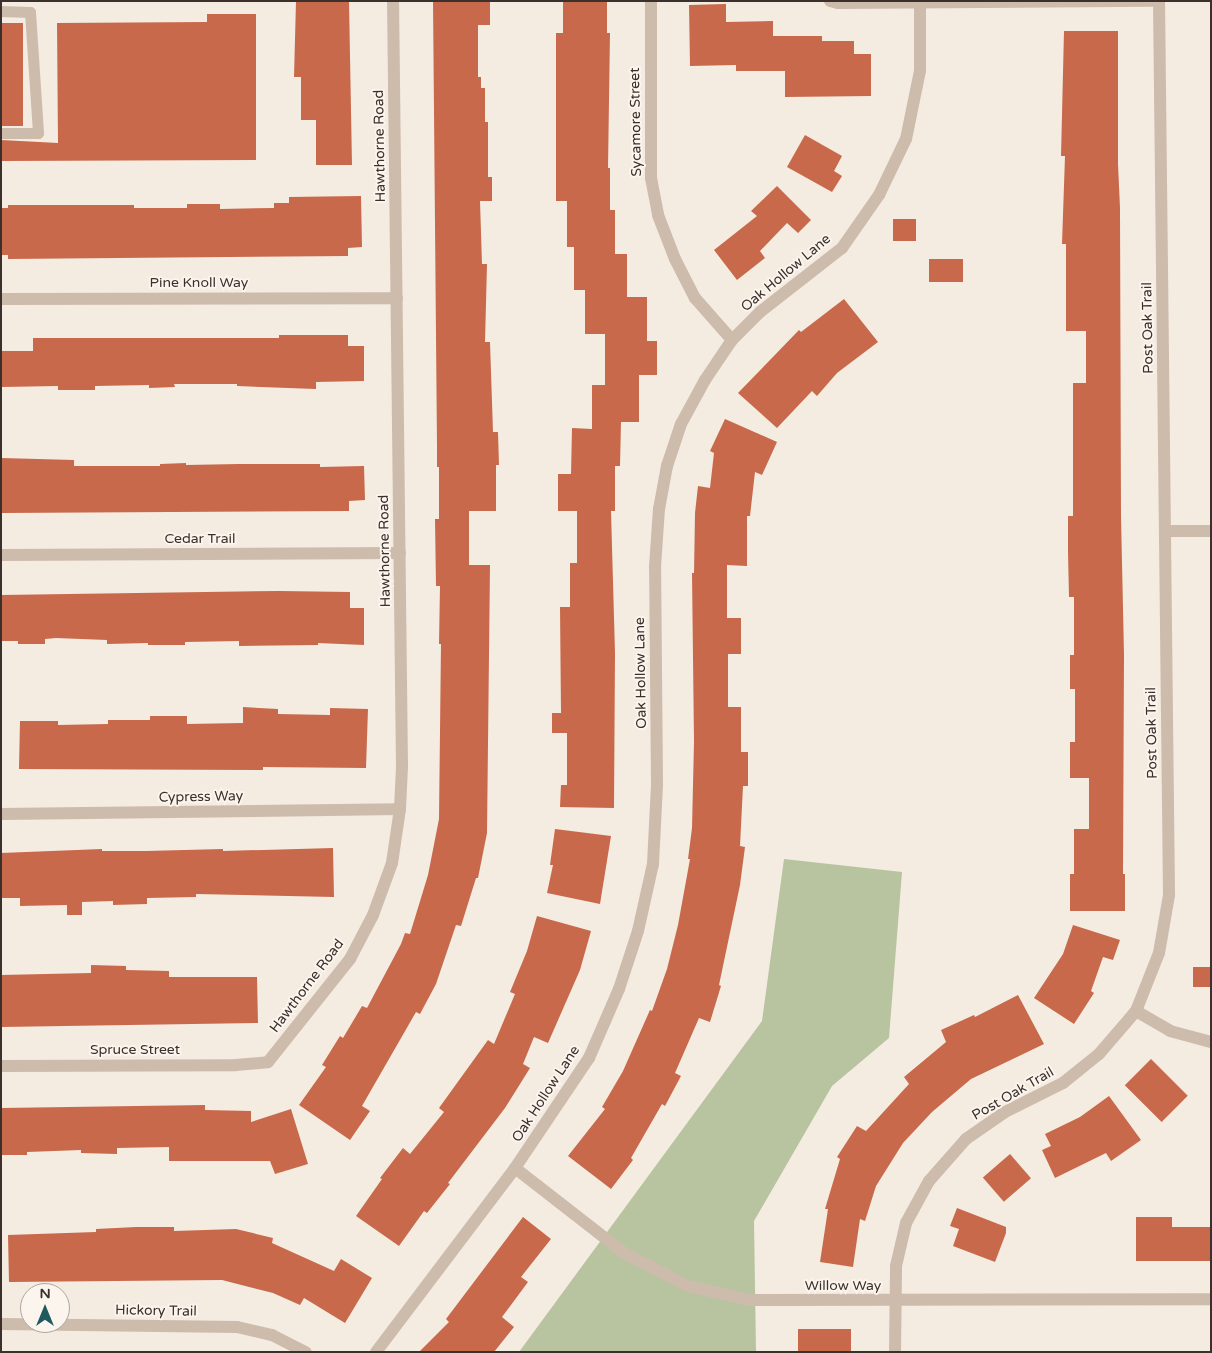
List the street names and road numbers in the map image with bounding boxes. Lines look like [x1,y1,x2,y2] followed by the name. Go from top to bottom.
[627,67,645,177] street label: Sycamore Street
[371,90,389,202] street label: Hawthorne Road
[738,231,834,315] street label: Oak Hollow Lane
[150,275,248,291] street label: Pine Knoll Way
[1139,282,1157,374] street label: Post Oak Trail
[376,495,394,607] street label: Hawthorne Road
[164,531,236,547] street label: Cedar Trail
[632,617,650,729] street label: Oak Hollow Lane
[1143,687,1161,779] street label: Post Oak Trail
[159,788,243,806] street label: Cypress Way
[266,936,348,1036] street label: Hawthorne Road
[90,1042,180,1058] street label: Spruce Street
[509,1043,583,1145] street label: Oak Hollow Lane
[969,1064,1057,1124] street label: Post Oak Trail
[805,1278,881,1294] street label: Willow Way
[115,1302,197,1320] street label: Hickory Trail

